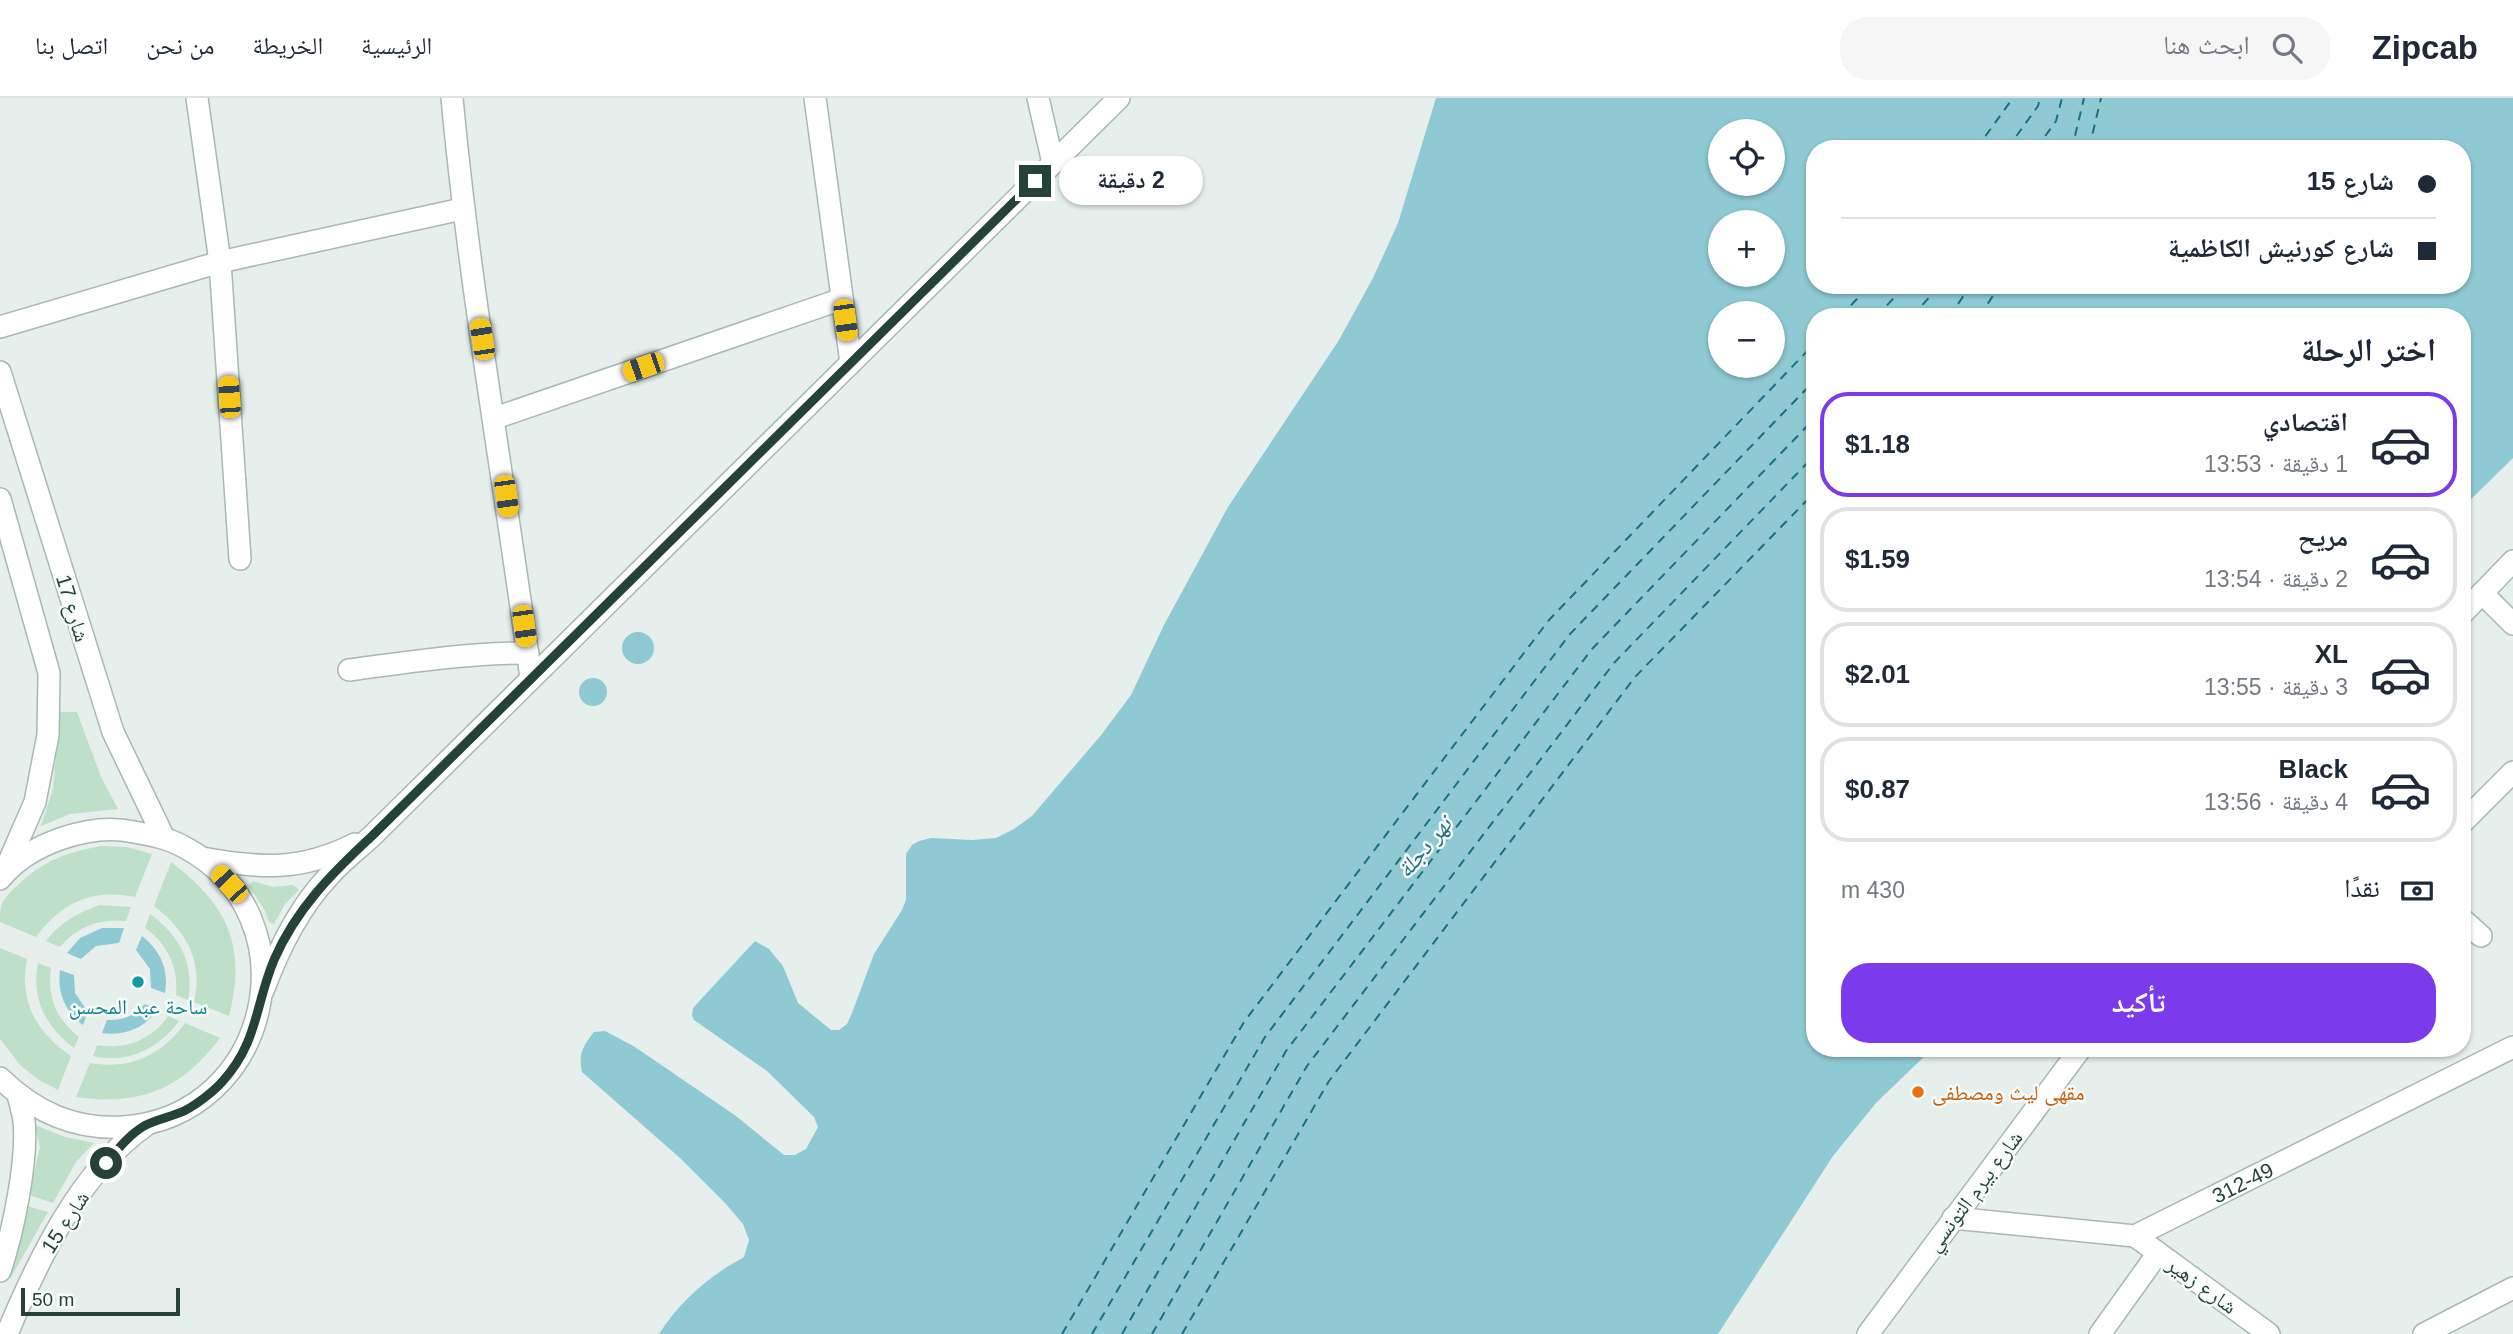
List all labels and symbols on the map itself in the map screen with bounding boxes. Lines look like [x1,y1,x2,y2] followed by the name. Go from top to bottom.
[1060,156,1203,206] callout: 2 دقيقة
[1019,165,1051,197] route end
[832,298,859,342] car
[469,317,496,361] car
[620,350,667,384] car
[218,375,241,419] car
[493,474,520,518] car
[50,572,94,645] street label: شارع 17
[511,604,538,648] car
[1391,809,1459,883] water label: نهر دجلة
[207,861,252,907] car
[130,974,146,990] marker: ساحة عبد المحسن
[69,995,207,1020] place label: ساحة عبد المحسن
[1932,1081,2084,1106] place label: مقهى ليث ومصطفى
[1910,1084,1926,1100] marker: مقهى ليث ومصطفى
[1921,1126,2031,1259] street label: شارع بيرم التونسي
[90,1147,122,1179] route start
[2208,1157,2277,1207] street label: 312-49
[37,1187,95,1258] street label: شارع 15
[2161,1251,2241,1320] street label: شارع زهير
[21,1285,180,1317] scale bar

